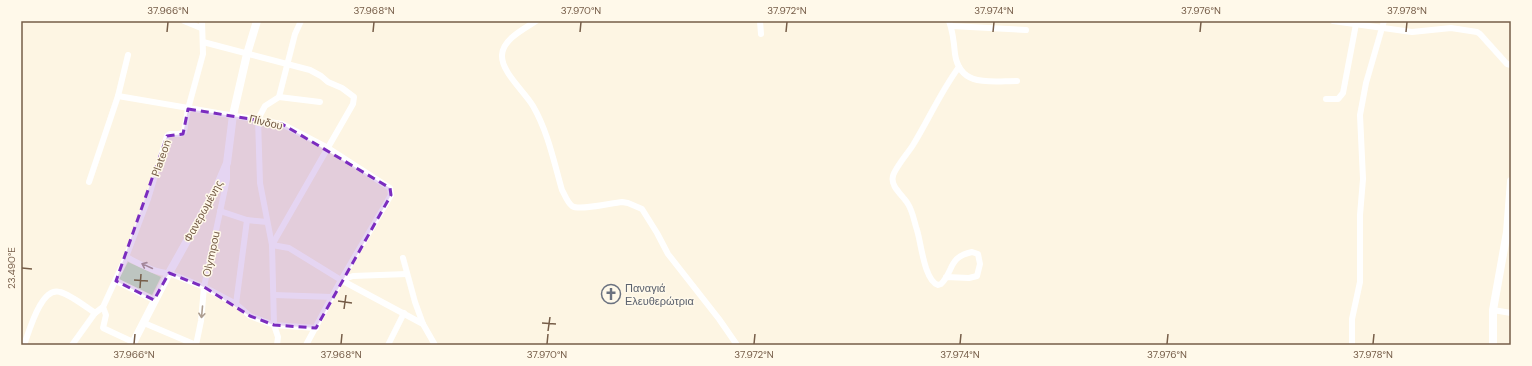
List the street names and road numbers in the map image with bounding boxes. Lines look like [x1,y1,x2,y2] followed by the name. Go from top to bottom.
[248,111,284,133] street label: Πίνδου
[148,138,174,178] street label: Plateon
[180,178,226,244] street label: Φανερωμένης
[199,230,223,278] street label: Olympou

